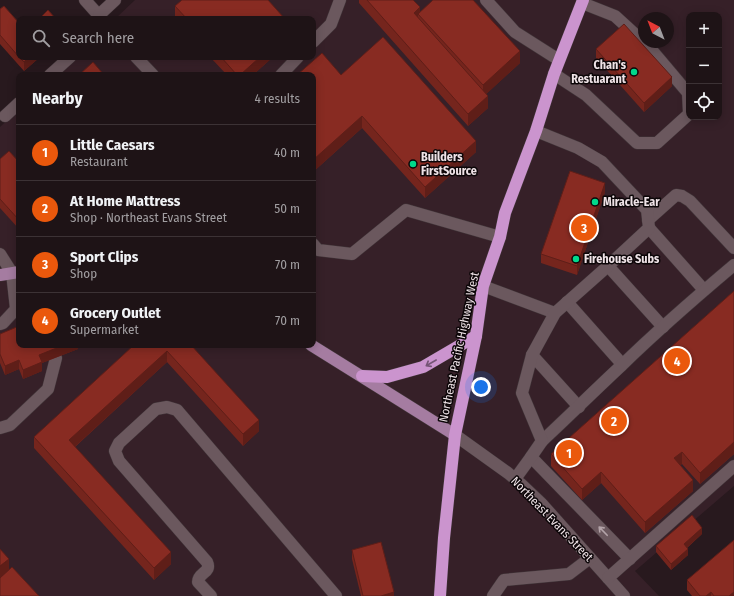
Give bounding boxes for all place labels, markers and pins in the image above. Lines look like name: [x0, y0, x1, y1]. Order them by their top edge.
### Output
place label: Chan's Restuarant: [571, 58, 627, 86]
marker: Chan's Restuarant: [629, 67, 639, 77]
place label: Builders FirstSource: [421, 150, 477, 178]
marker: Builders FirstSource: [408, 159, 418, 169]
place label: Miracle-Ear: [603, 195, 660, 209]
marker: Miracle-Ear: [590, 197, 600, 207]
pin: 3: [571, 213, 597, 243]
place label: Firehouse Subs: [584, 252, 660, 266]
marker: Firehouse Subs: [571, 254, 581, 264]
pin: 4: [664, 346, 690, 376]
pin: 2: [601, 406, 627, 436]
pin: 1: [556, 438, 582, 468]

